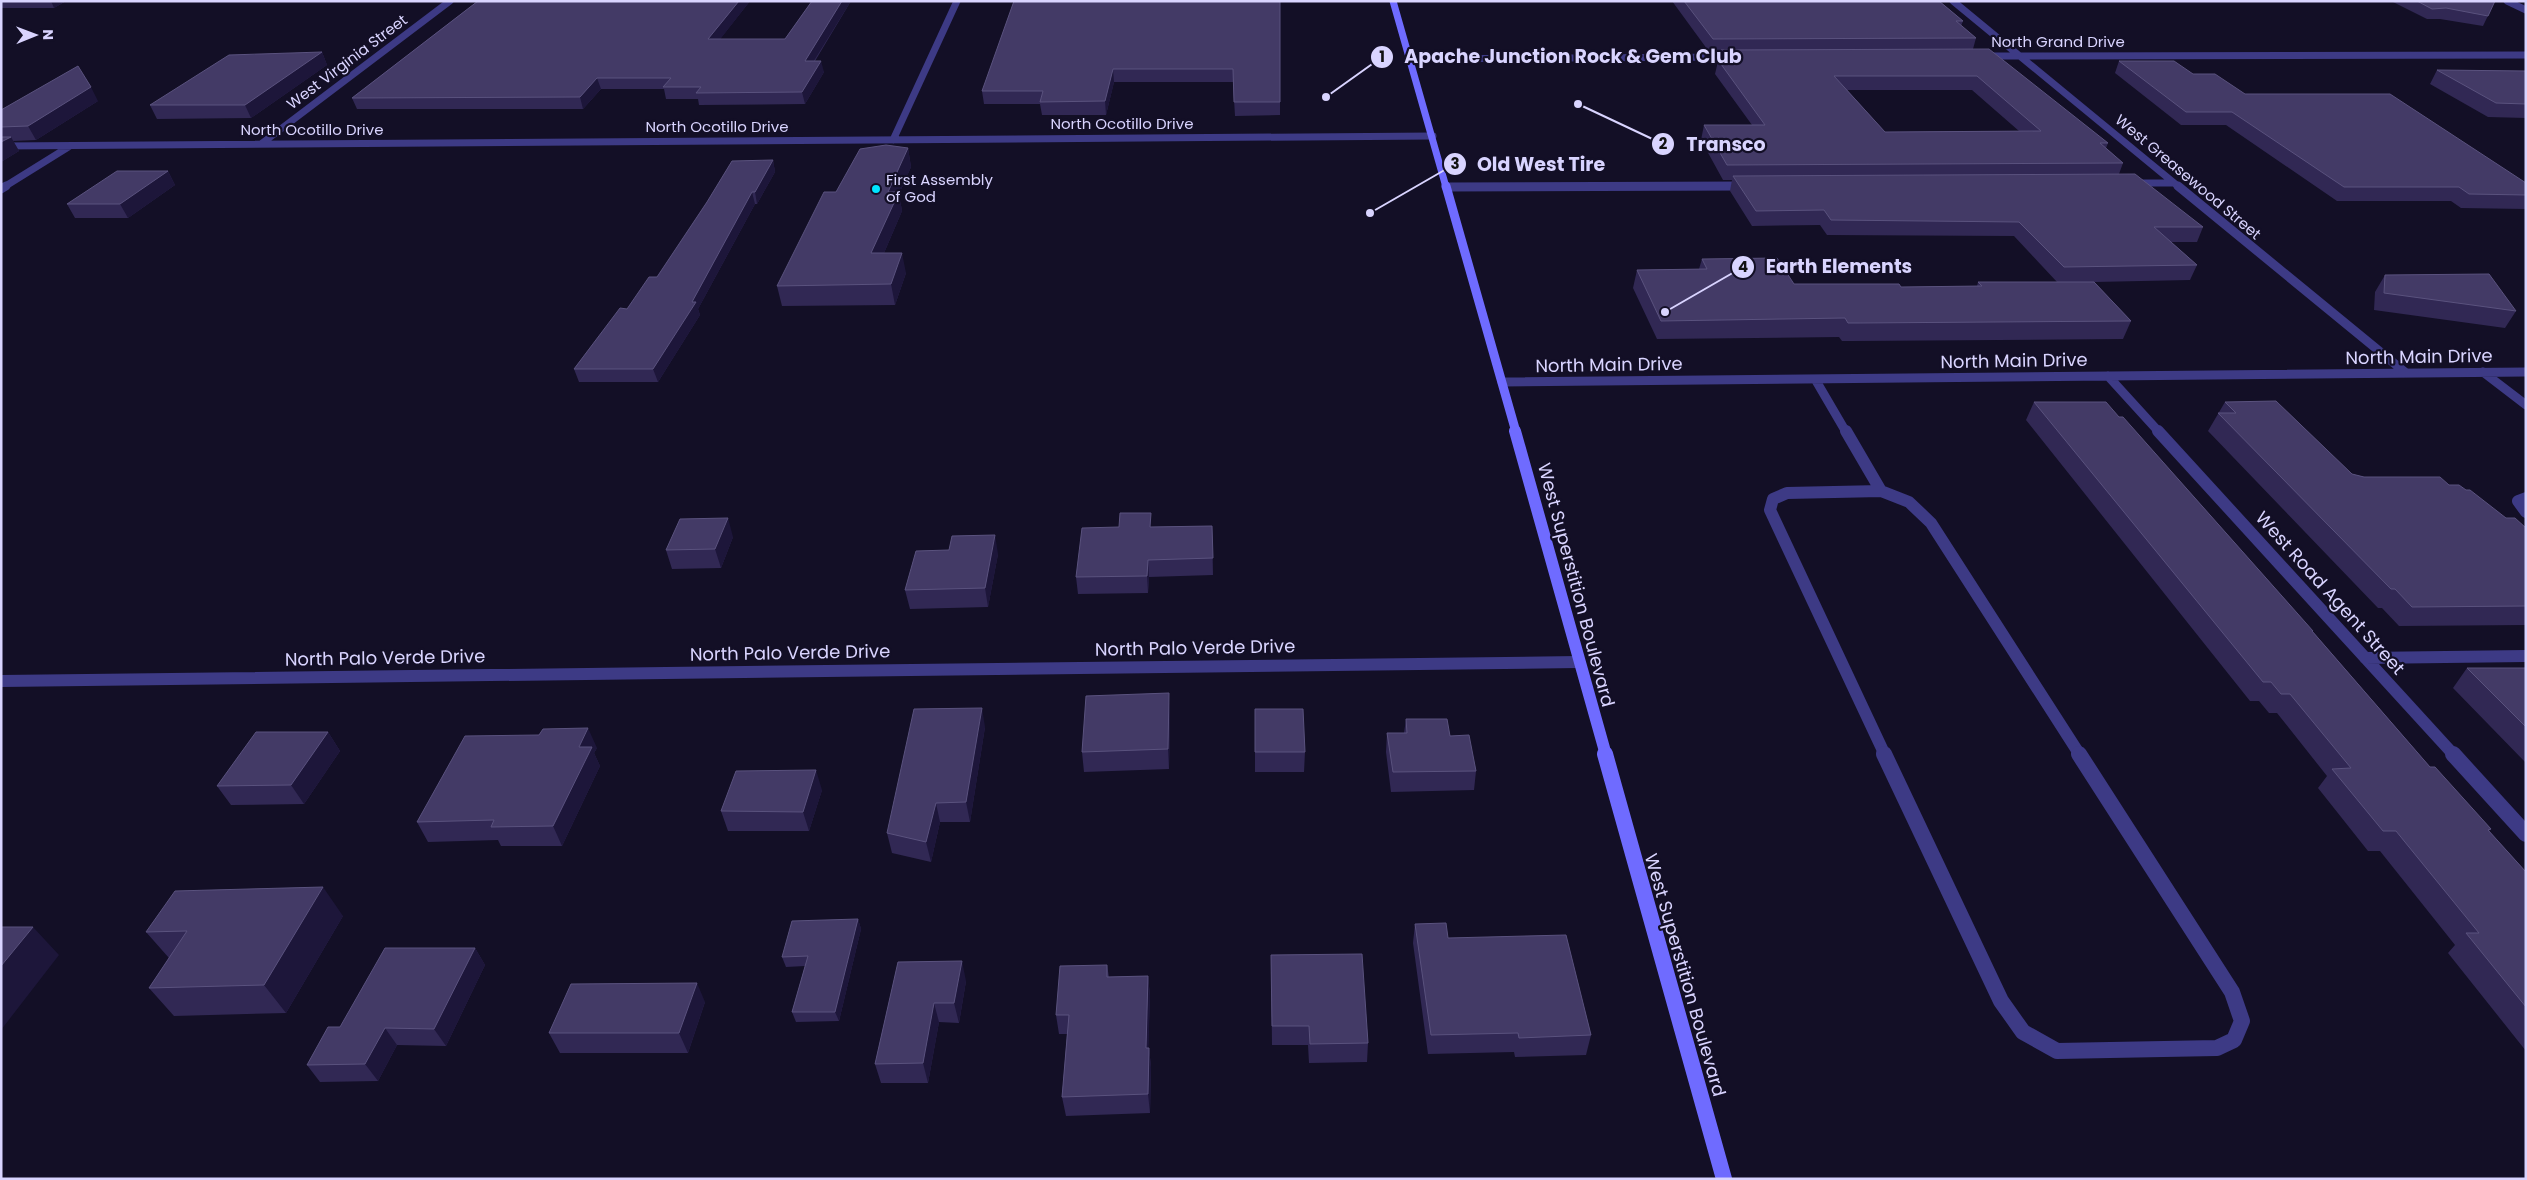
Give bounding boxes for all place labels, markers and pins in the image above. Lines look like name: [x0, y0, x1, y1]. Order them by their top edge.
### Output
callout: Apache Junction Rock & Gem Club: [1370, 40, 1752, 74]
callout: Transco: [1651, 127, 1775, 161]
callout: Old West Tire: [1442, 147, 1615, 181]
place label: First Assembly of God: [886, 169, 993, 207]
marker: First Assembly of God: [870, 183, 882, 195]
callout: Earth Elements: [1730, 250, 1922, 284]

